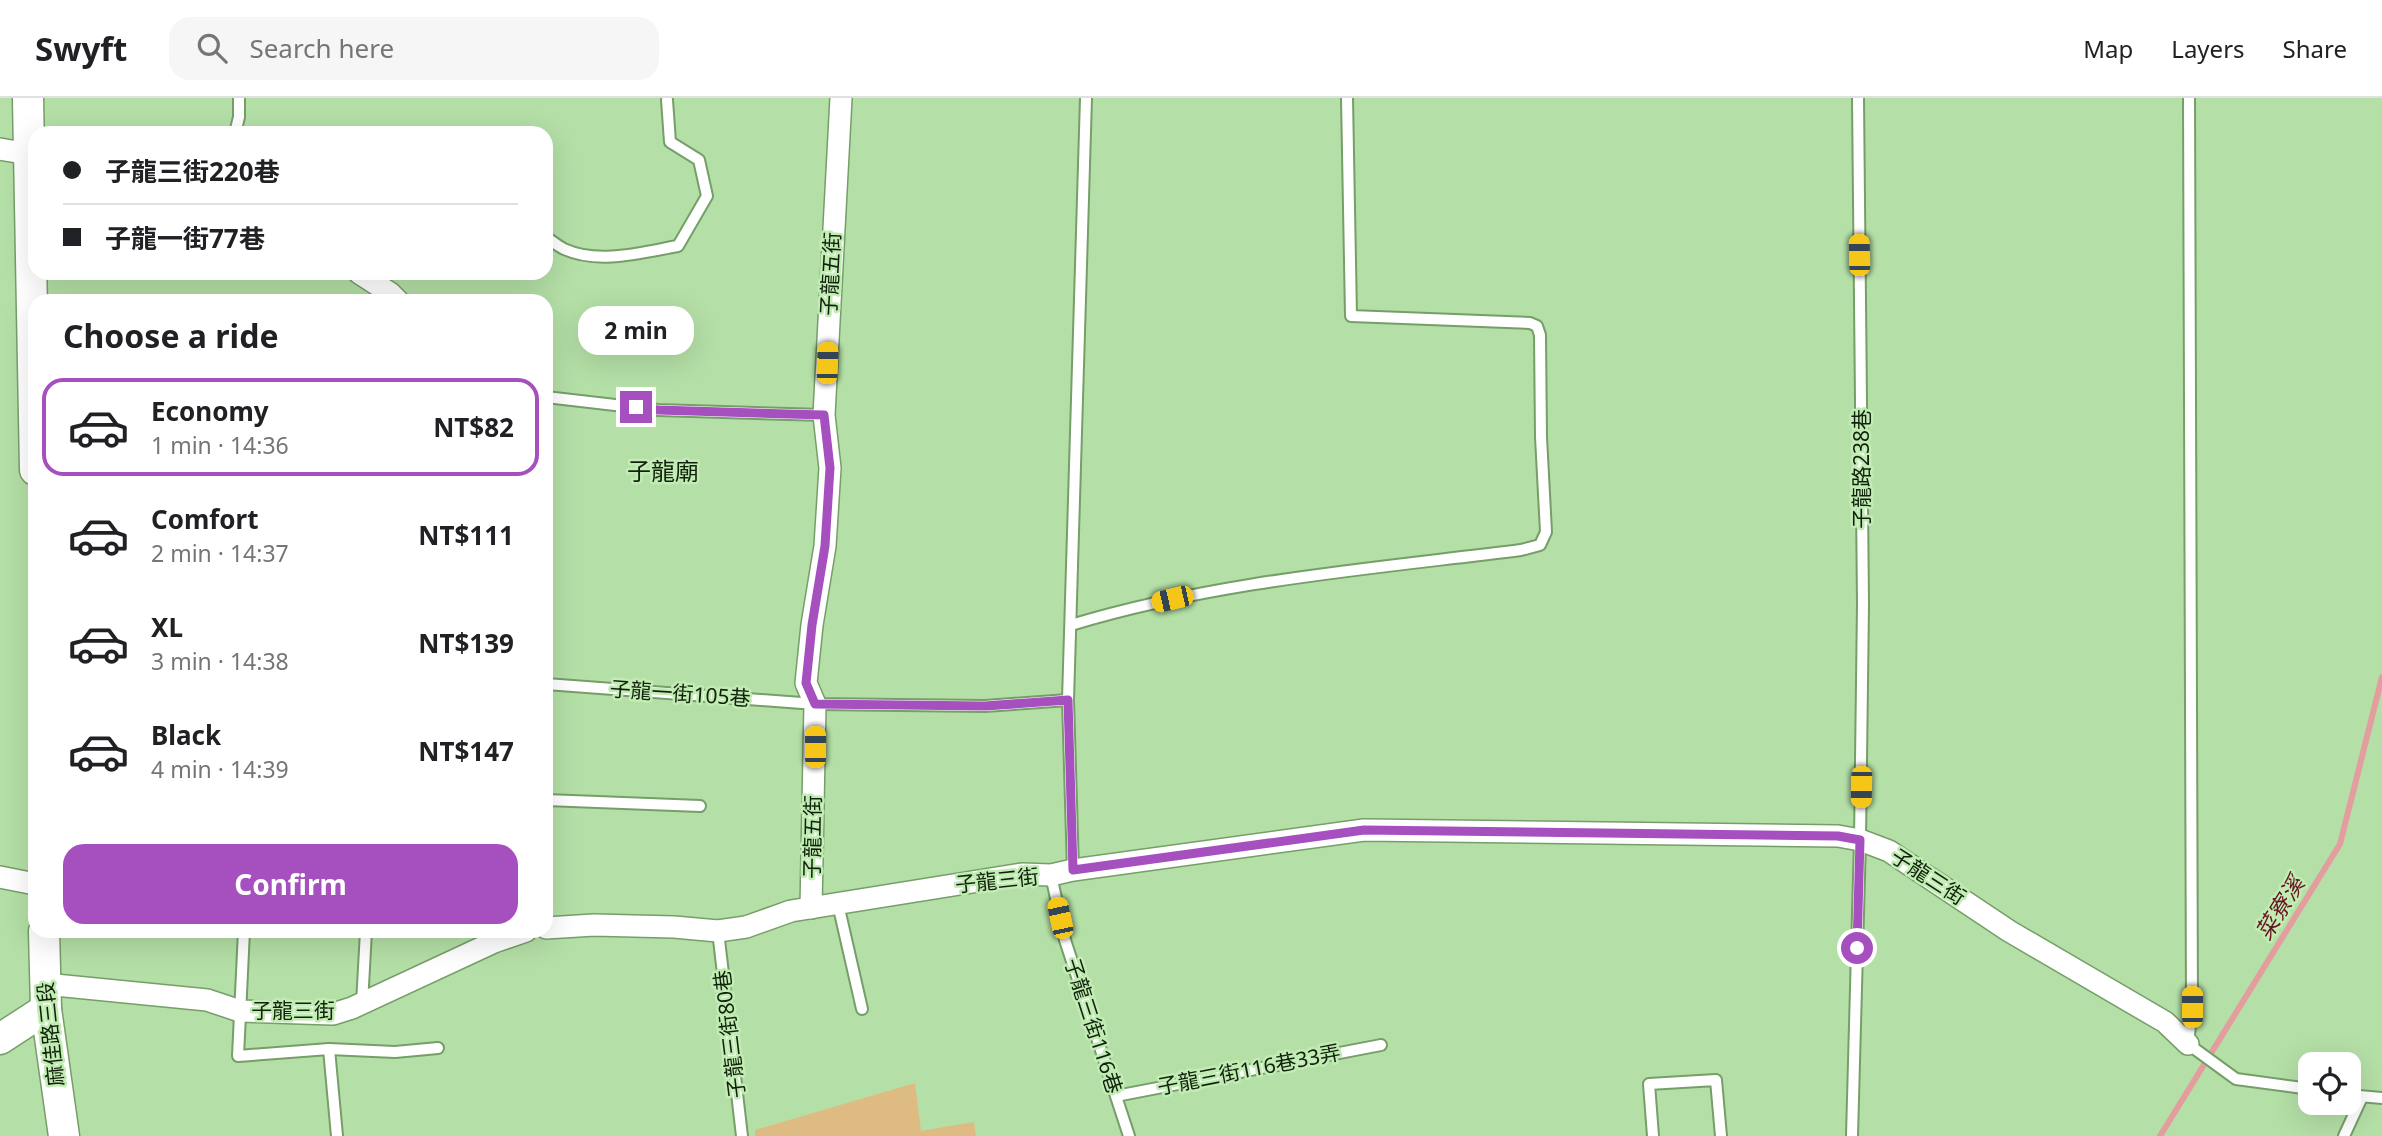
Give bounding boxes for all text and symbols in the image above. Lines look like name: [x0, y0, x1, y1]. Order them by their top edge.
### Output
search box: [169, 17, 659, 80]
text: Swyft: [35, 26, 127, 71]
icon: search: [193, 29, 231, 67]
text: Search here: [249, 30, 394, 66]
text: Map: [2083, 32, 2133, 65]
text: Layers: [2171, 32, 2245, 65]
text: Share: [2283, 32, 2347, 65]
text: 子龍三街220巷: [105, 153, 280, 189]
text: 子龍一街77巷: [105, 220, 265, 256]
street label: 子龍五街: [814, 231, 846, 317]
car: [1849, 234, 1870, 276]
callout: 2 min: [578, 306, 694, 354]
text: Choose a ride: [63, 314, 279, 357]
text: 2 min: [604, 314, 668, 346]
car: [816, 342, 839, 384]
route end: [620, 391, 652, 423]
text: Economy: [151, 393, 269, 429]
icon: car: [67, 396, 130, 459]
text: NT$82: [433, 409, 514, 445]
street label: 子龍路238巷: [1847, 409, 1875, 529]
text: 1 min · 14:36: [151, 429, 289, 461]
district label: 子龍廟: [627, 454, 699, 487]
text: Comfort: [151, 501, 259, 537]
icon: car: [67, 504, 130, 567]
text: NT$111: [418, 517, 514, 553]
text: 2 min · 14:37: [151, 537, 289, 569]
car: [1150, 584, 1195, 614]
text: XL: [151, 609, 183, 645]
icon: car: [67, 612, 130, 675]
text: NT$139: [418, 625, 514, 661]
text: 3 min · 14:38: [151, 645, 289, 677]
street label: 子龍一街105巷: [609, 674, 751, 712]
text: Black: [151, 717, 221, 753]
icon: car: [67, 720, 130, 783]
car: [805, 726, 826, 768]
text: NT$147: [418, 733, 514, 769]
text: 4 min · 14:39: [151, 753, 289, 785]
car: [1851, 766, 1872, 808]
street label: 子龍五街: [797, 795, 827, 879]
street label: 子龍三街: [1886, 842, 1971, 911]
button: Confirm: [63, 844, 518, 924]
street label: 子龍三街: [954, 862, 1040, 898]
water label: 菜寮溪: [2247, 867, 2313, 945]
car: [1046, 895, 1075, 941]
route start: [1841, 932, 1873, 964]
street label: 子龍三街116巷: [1059, 954, 1129, 1097]
street label: 子龍三街80巷: [707, 968, 751, 1100]
street label: 麻佳路三段: [31, 980, 69, 1088]
car: [2182, 986, 2203, 1028]
street label: 子龍三街: [251, 996, 335, 1024]
street label: 子龍三街116巷33弄: [1155, 1038, 1343, 1101]
map controls: [2298, 1052, 2361, 1115]
button: locate: [2298, 1052, 2361, 1115]

